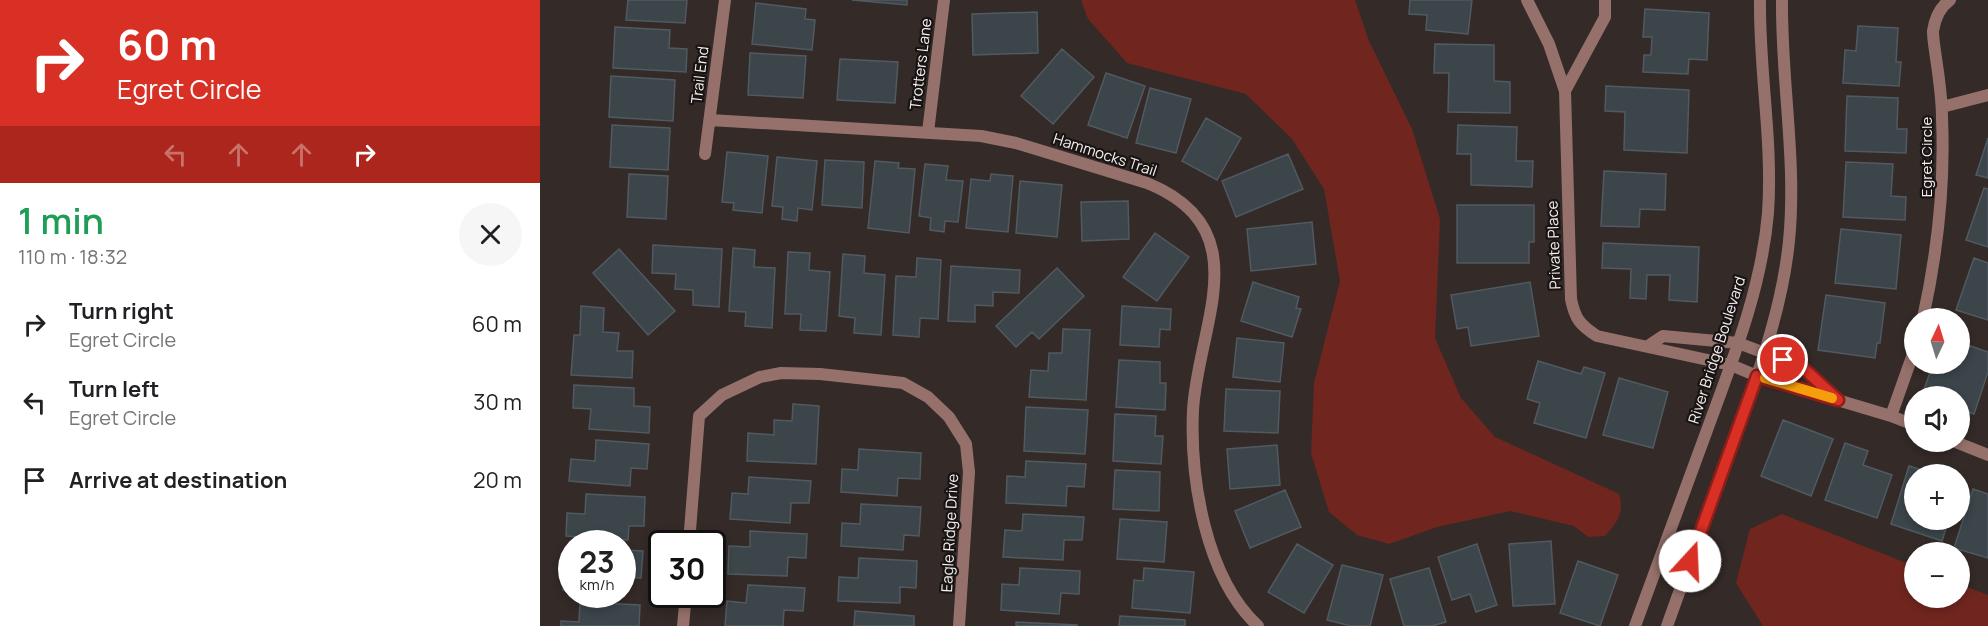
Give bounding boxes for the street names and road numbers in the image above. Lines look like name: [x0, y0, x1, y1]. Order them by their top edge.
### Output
street label: Trotters Lane: [904, 17, 937, 111]
street label: Trail End: [686, 45, 713, 105]
street label: Egret Circle: [1916, 117, 1937, 197]
street label: Hammocks Trail: [1051, 128, 1160, 181]
street label: Private Place: [1541, 200, 1566, 290]
street label: River Bridge Boulevard: [1683, 274, 1750, 426]
street label: Eagle Ridge Drive: [936, 473, 963, 593]

